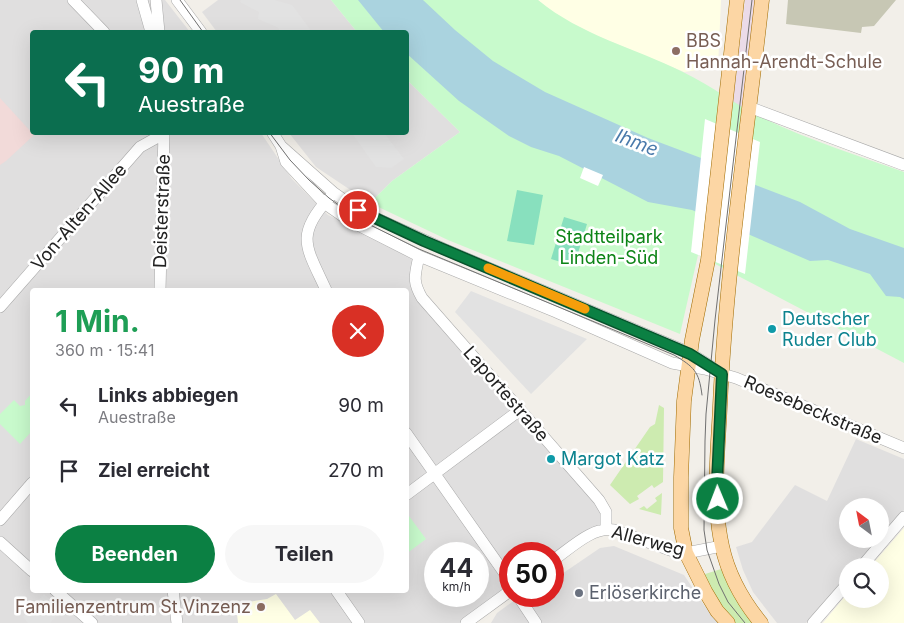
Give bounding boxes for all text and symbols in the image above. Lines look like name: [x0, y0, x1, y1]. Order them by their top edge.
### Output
place label: BBS Hannah-Arendt-Schule: [686, 30, 882, 72]
marker: BBS Hannah-Arendt-Schule: [670, 45, 682, 57]
text: 90 m: [138, 49, 225, 91]
icon: left: [55, 50, 120, 115]
text: Auestraße: [138, 91, 245, 117]
water label: Ihme: [612, 124, 661, 161]
street label: Deisterstraße: [149, 154, 174, 268]
street label: Von-Alten-Allee: [27, 159, 131, 274]
pin: [337, 189, 379, 231]
icon: arrive: [344, 196, 372, 224]
park label: Stadtteilpark Linden-Süd: [555, 226, 663, 268]
text: 1 Min.: [55, 303, 140, 339]
button: close: [332, 305, 384, 357]
place label: Deutscher Ruder Club: [782, 308, 877, 350]
marker: Deutscher Ruder Club: [766, 323, 778, 335]
text: 360 m · 15:41: [55, 340, 154, 360]
street label: Laportestraße: [459, 342, 553, 446]
street label: Roesebeckstraße: [741, 371, 885, 448]
text: Links abbiegen: [98, 384, 239, 407]
icon: left: [55, 392, 83, 420]
text: 90 m: [338, 394, 384, 417]
text: Auestraße: [98, 407, 176, 427]
place label: Margot Katz: [561, 448, 665, 469]
marker: Margot Katz: [545, 453, 557, 465]
icon: arrive: [55, 457, 83, 485]
text: Ziel erreicht: [98, 459, 210, 482]
text: 270 m: [328, 459, 384, 482]
position arrow: [691, 472, 743, 524]
north arrow: [839, 498, 889, 548]
map controls: [839, 498, 889, 608]
street label: Allerweg: [609, 521, 687, 560]
button: Beenden: [55, 525, 215, 583]
button: Teilen: [225, 525, 384, 583]
speed limit sign: 50: [499, 542, 564, 607]
text: 44: [440, 553, 473, 583]
button: search: [839, 558, 889, 608]
text: km/h: [442, 579, 471, 594]
place label: Erlöserkirche: [589, 582, 701, 603]
marker: Erlöserkirche: [573, 587, 585, 599]
place label: Familienzentrum St.Vinzenz: [15, 596, 251, 617]
marker: Familienzentrum St.Vinzenz: [255, 601, 267, 613]

